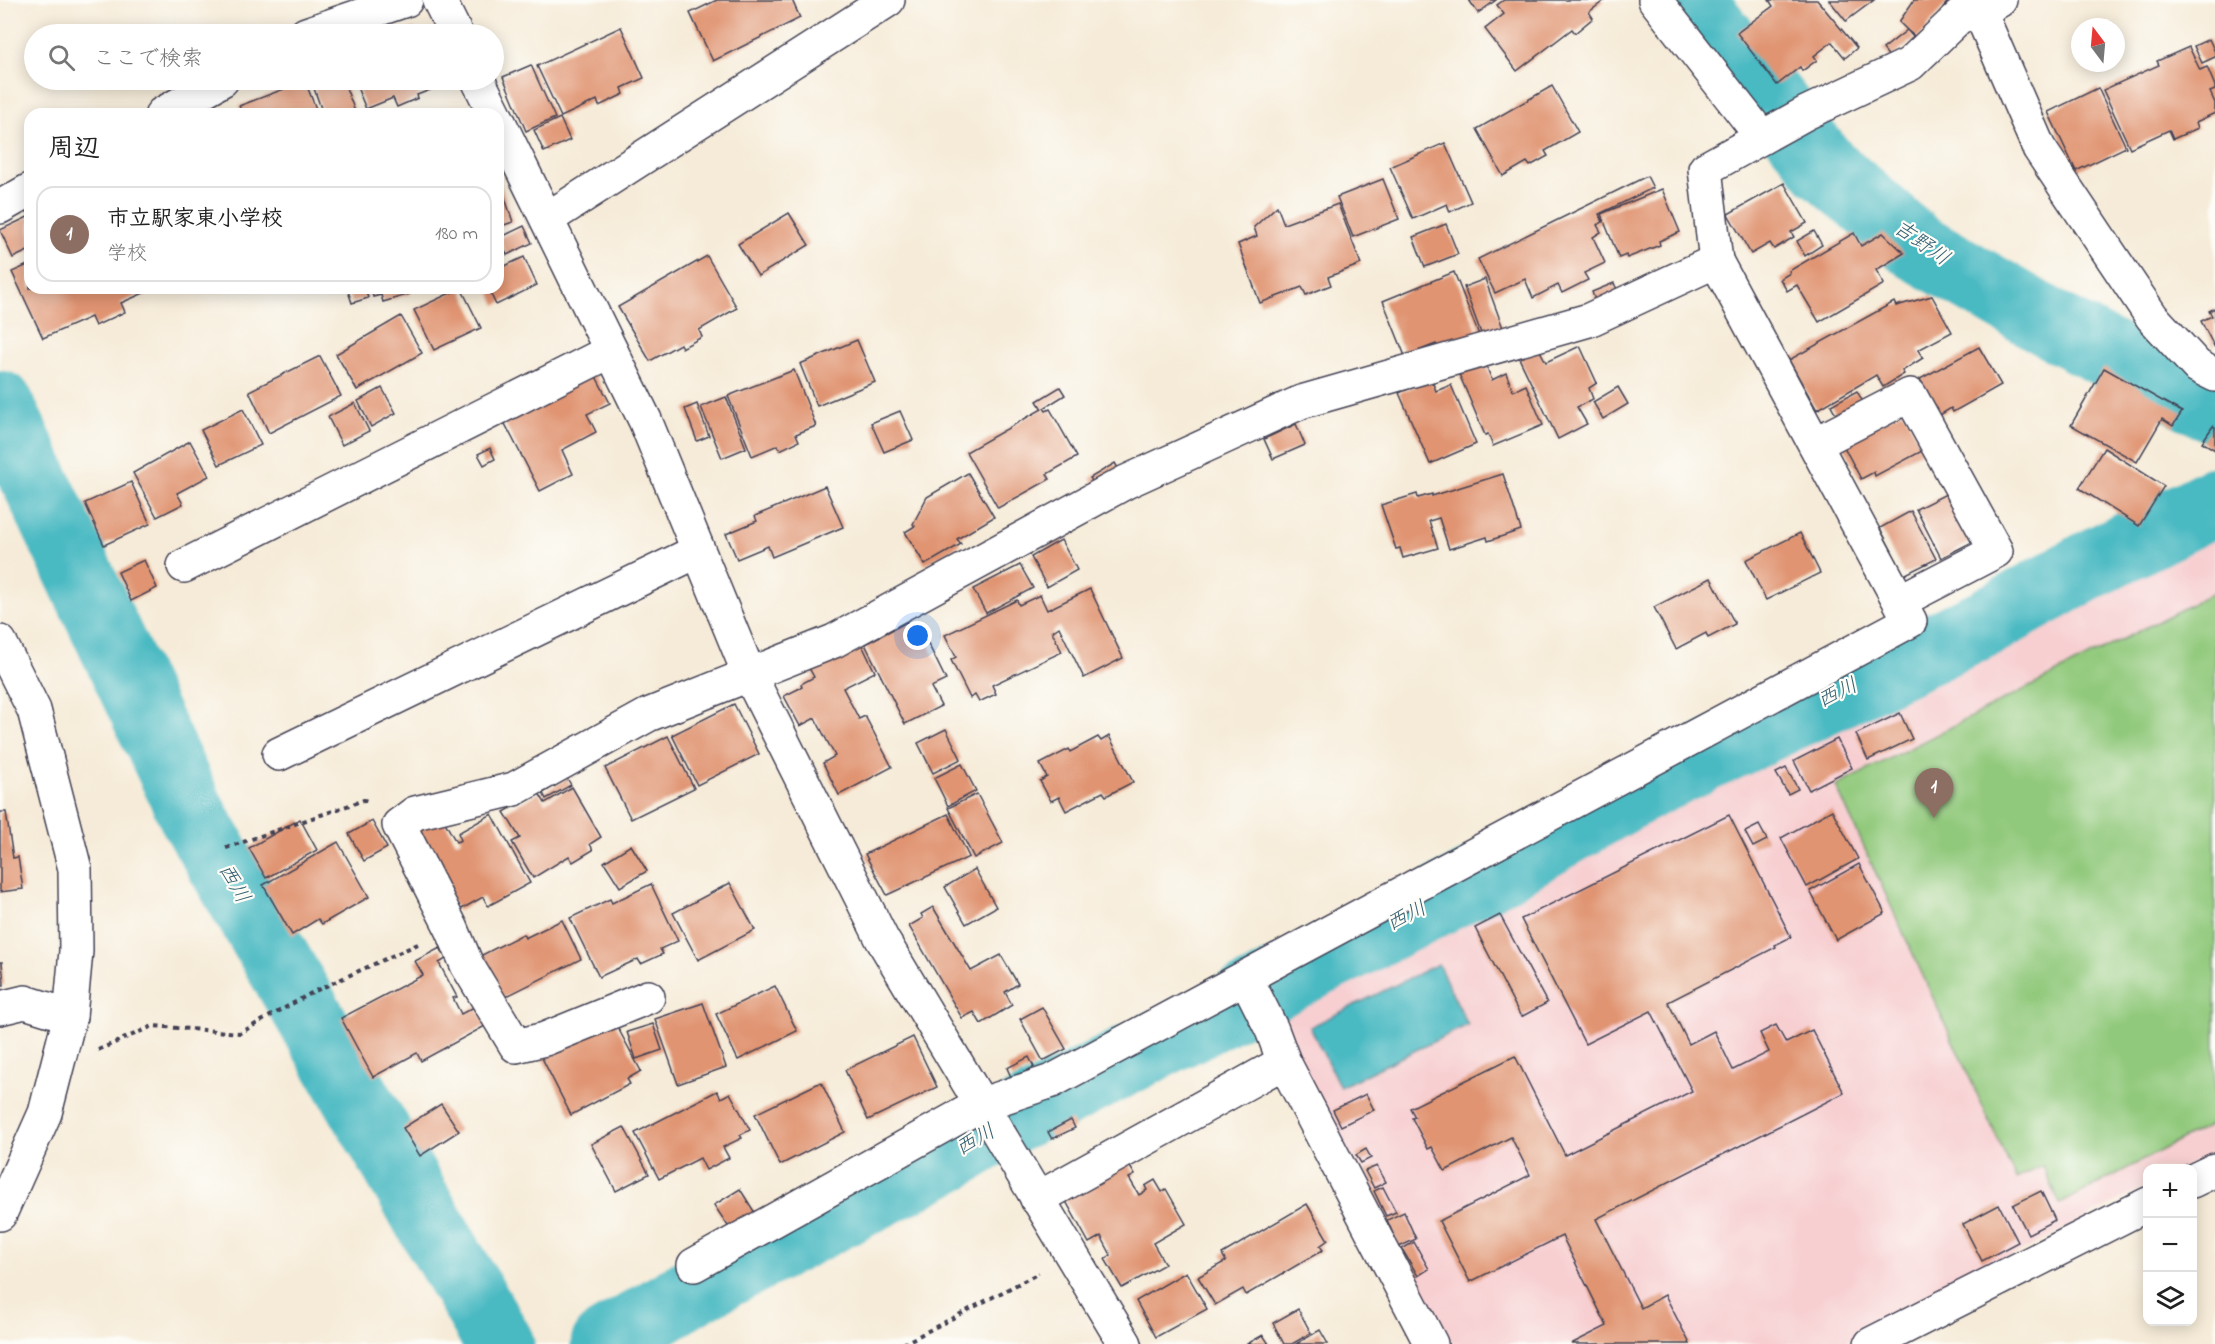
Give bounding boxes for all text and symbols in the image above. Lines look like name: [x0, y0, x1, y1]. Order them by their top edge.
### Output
north arrow: [2071, 18, 2125, 72]
search box: [24, 24, 504, 90]
icon: search: [45, 41, 78, 74]
text: ここで検索: [93, 44, 203, 76]
text: 周辺: [48, 131, 100, 169]
text: 市立駅家東小学校: [107, 204, 283, 236]
water label: 吉野川: [1887, 214, 1955, 274]
text: 1: [66, 220, 73, 249]
text: 180 m: [435, 220, 478, 249]
text: 学校: [107, 240, 147, 269]
your location: [903, 621, 932, 650]
water label: 西川: [1813, 671, 1863, 717]
pin: 1: [1914, 768, 1954, 818]
water label: 西川: [210, 858, 256, 910]
water label: 西川: [1381, 894, 1433, 940]
water label: 西川: [950, 1118, 1002, 1164]
map controls: [2143, 1164, 2197, 1326]
button: +: [2143, 1164, 2197, 1218]
button: −: [2143, 1218, 2197, 1272]
button: layers: [2143, 1272, 2197, 1326]

